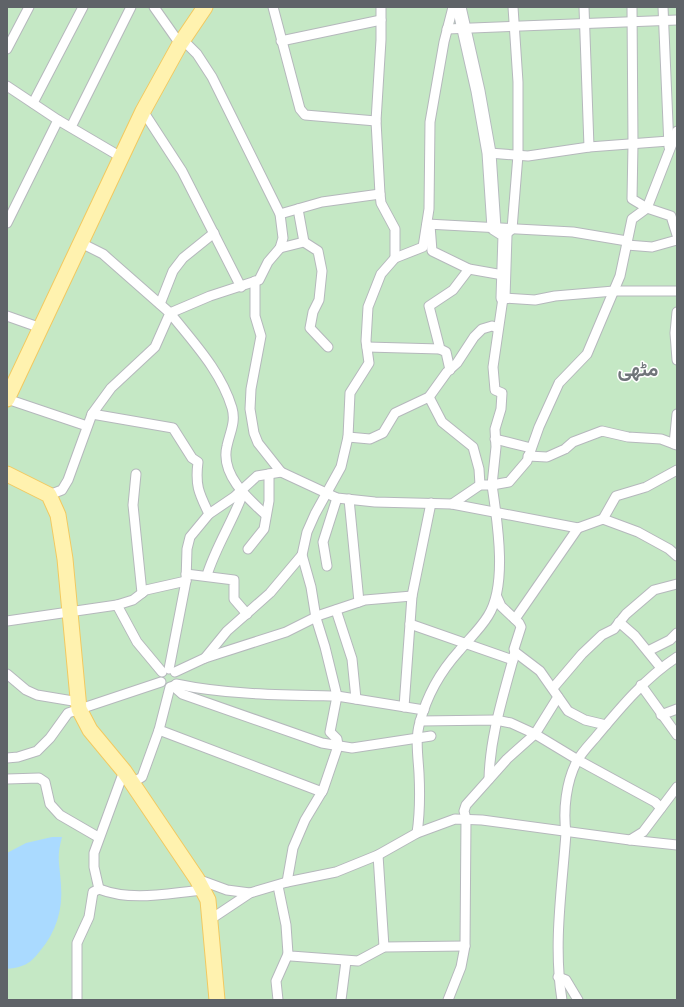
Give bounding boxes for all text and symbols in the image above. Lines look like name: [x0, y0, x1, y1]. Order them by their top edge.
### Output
district label: مٹھی: [618, 357, 659, 382]

